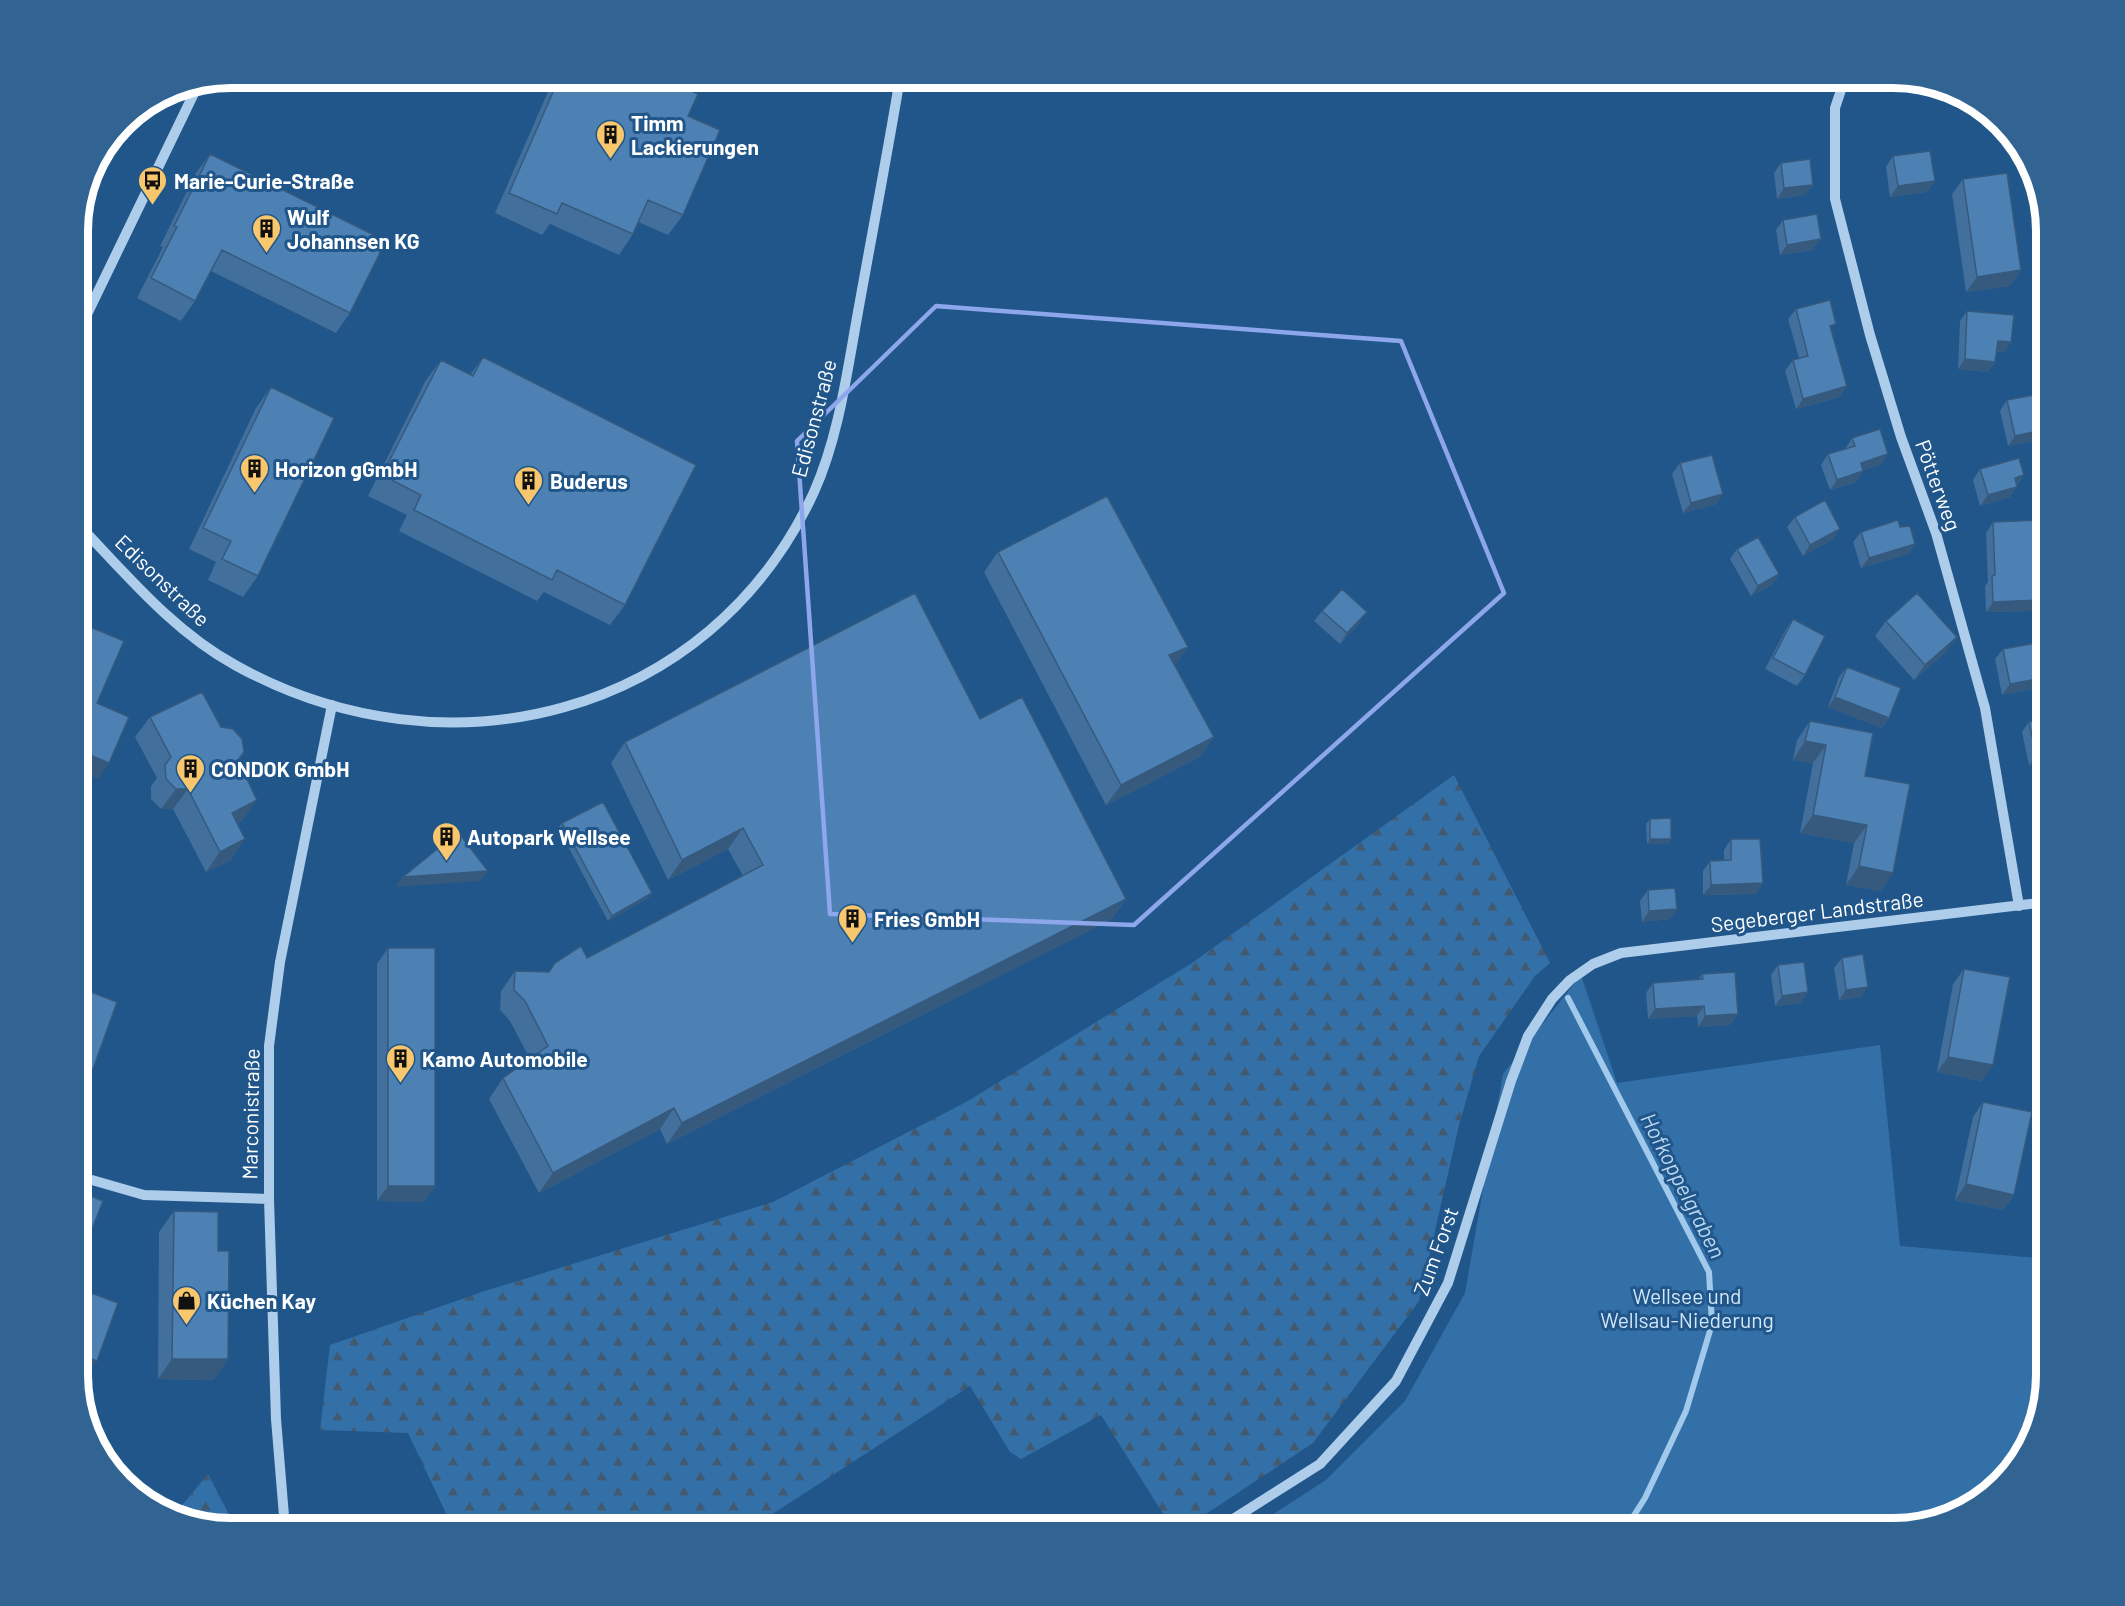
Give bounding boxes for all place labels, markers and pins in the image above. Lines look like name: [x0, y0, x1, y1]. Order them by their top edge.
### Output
place label: Timm Lackierungen: [631, 110, 759, 159]
building icon: Timm Lackierungen: [594, 118, 626, 160]
bus stop icon: Marie-Curie-Straße: [137, 164, 169, 206]
place label: Marie-Curie-Straße: [174, 168, 354, 193]
place label: Wulf Johannsen KG: [287, 204, 420, 253]
building icon: Wulf Johannsen KG: [250, 212, 282, 254]
building icon: Horizon gGmbH: [238, 452, 270, 494]
place label: Horizon gGmbH: [275, 456, 417, 481]
building icon: Buderus: [513, 464, 545, 506]
place label: Buderus: [550, 468, 628, 493]
building icon: CONDOK GmbH: [174, 752, 206, 794]
place label: CONDOK GmbH: [211, 756, 349, 781]
building icon: Autopark Wellsee: [430, 820, 462, 862]
place label: Autopark Wellsee: [467, 824, 631, 849]
building icon: Fries GmbH: [837, 902, 869, 944]
place label: Fries GmbH: [874, 906, 980, 931]
building icon: Kamo Automobile: [385, 1042, 417, 1084]
place label: Kamo Automobile: [422, 1046, 588, 1071]
shop icon: Küchen Kay: [170, 1284, 202, 1326]
place label: Küchen Kay: [207, 1288, 316, 1313]

